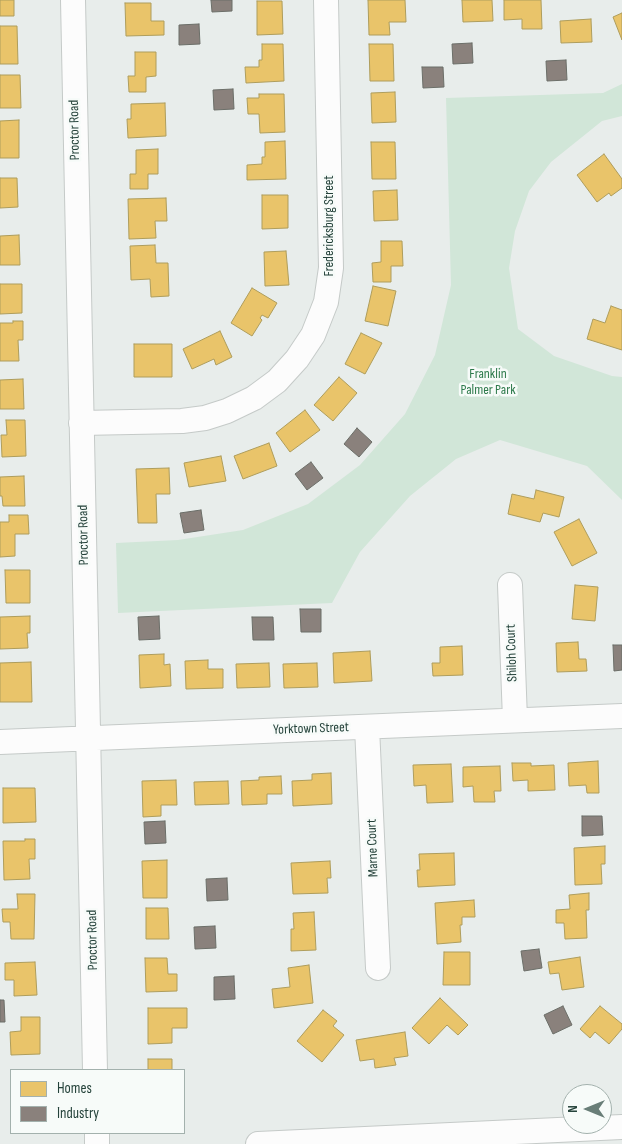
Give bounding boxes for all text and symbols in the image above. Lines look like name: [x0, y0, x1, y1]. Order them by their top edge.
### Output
street label: Proctor Road: [66, 100, 84, 160]
street label: Fredericksburg Street: [321, 175, 337, 277]
park label: Franklin Palmer Park: [460, 366, 516, 398]
street label: Proctor Road: [75, 505, 93, 565]
street label: Shiloh Court: [503, 624, 521, 682]
street label: Yorktown Street: [273, 719, 349, 739]
street label: Marne Court: [364, 819, 382, 877]
street label: Proctor Road: [84, 910, 102, 970]
legend: [10, 1069, 185, 1134]
text: Homes: [57, 1079, 92, 1098]
north arrow: [562, 1084, 612, 1134]
text: Industry: [57, 1104, 99, 1123]
text: N: [564, 1105, 581, 1113]

